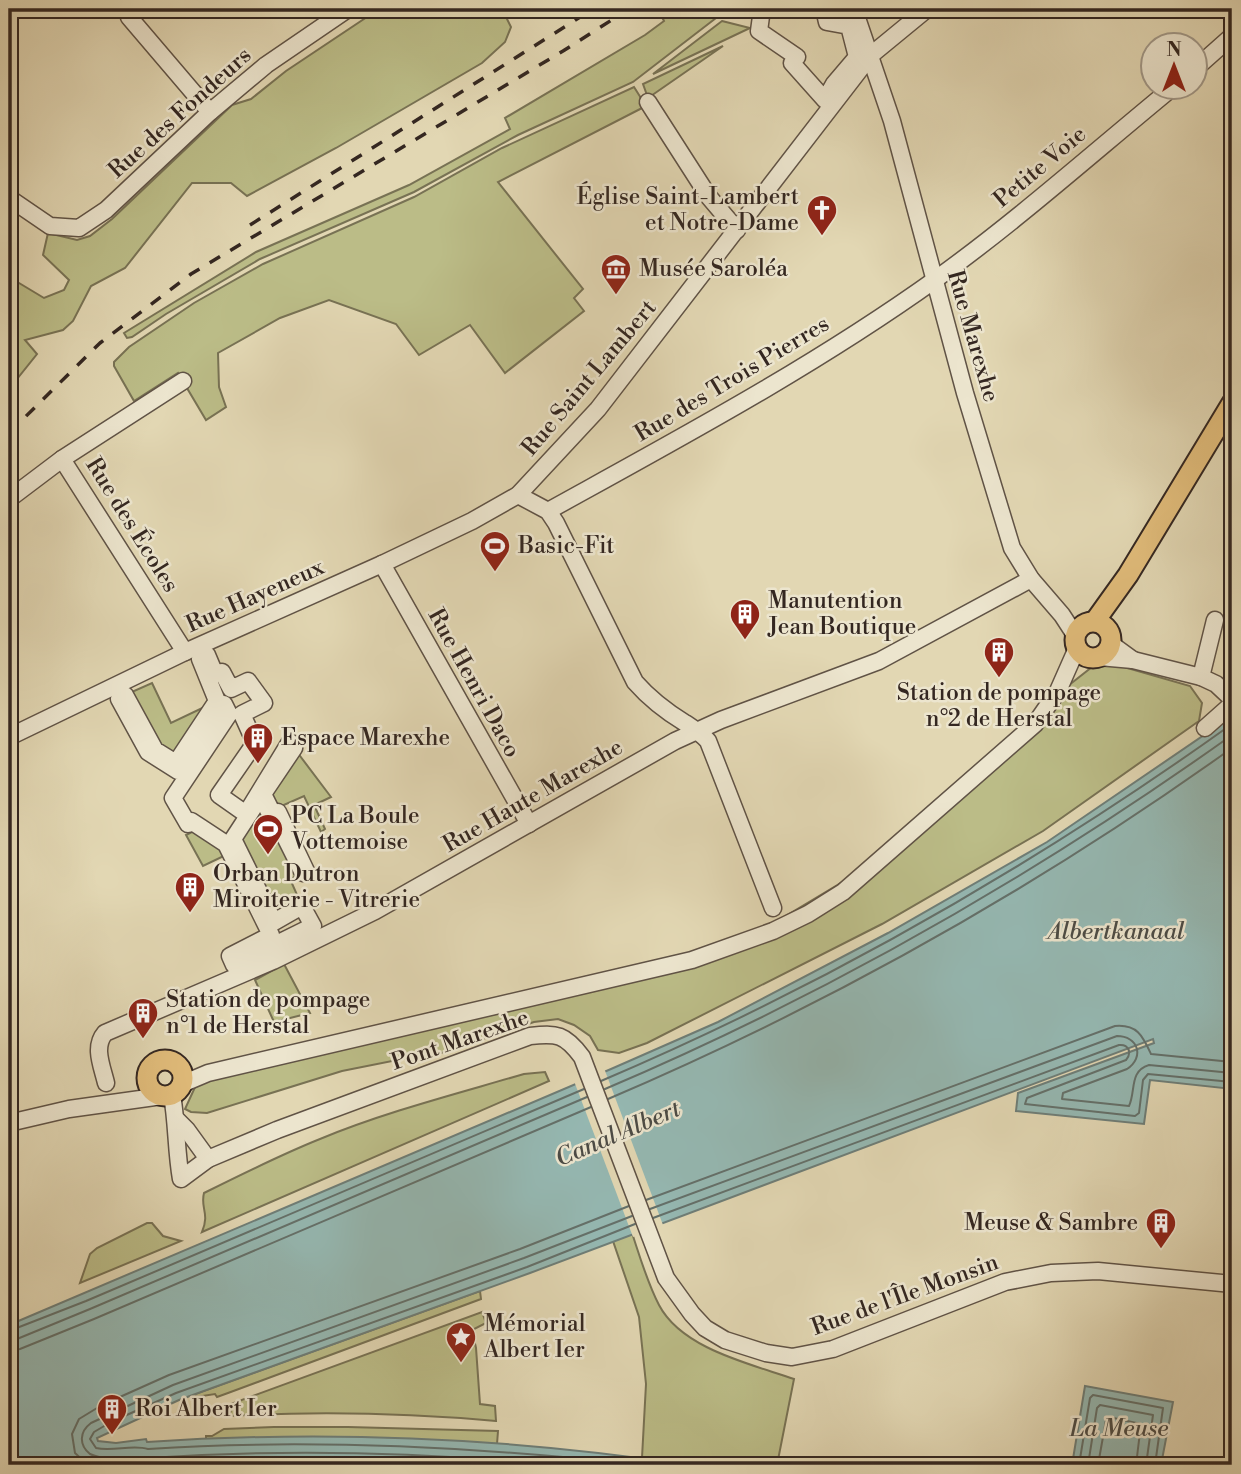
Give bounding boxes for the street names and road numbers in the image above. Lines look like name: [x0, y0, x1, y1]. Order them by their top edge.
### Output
street label: Rue des Fondeurs: [103, 41, 257, 185]
street label: Petite Voie: [988, 120, 1092, 214]
street label: Rue Marexhe: [941, 267, 1005, 405]
street label: Rue Saint Lambert: [516, 294, 662, 462]
street label: Rue des Trois Pierres: [630, 310, 834, 448]
street label: Rue des Écoles: [79, 451, 186, 598]
street label: Rue Hayeneux: [182, 553, 329, 639]
street label: Rue Henri Daco: [422, 604, 526, 762]
street label: Rue Haute Marexhe: [438, 733, 628, 859]
street label: Pont Marexhe: [387, 1003, 533, 1077]
street label: Rue de l'Île Monsin: [807, 1246, 1003, 1342]

